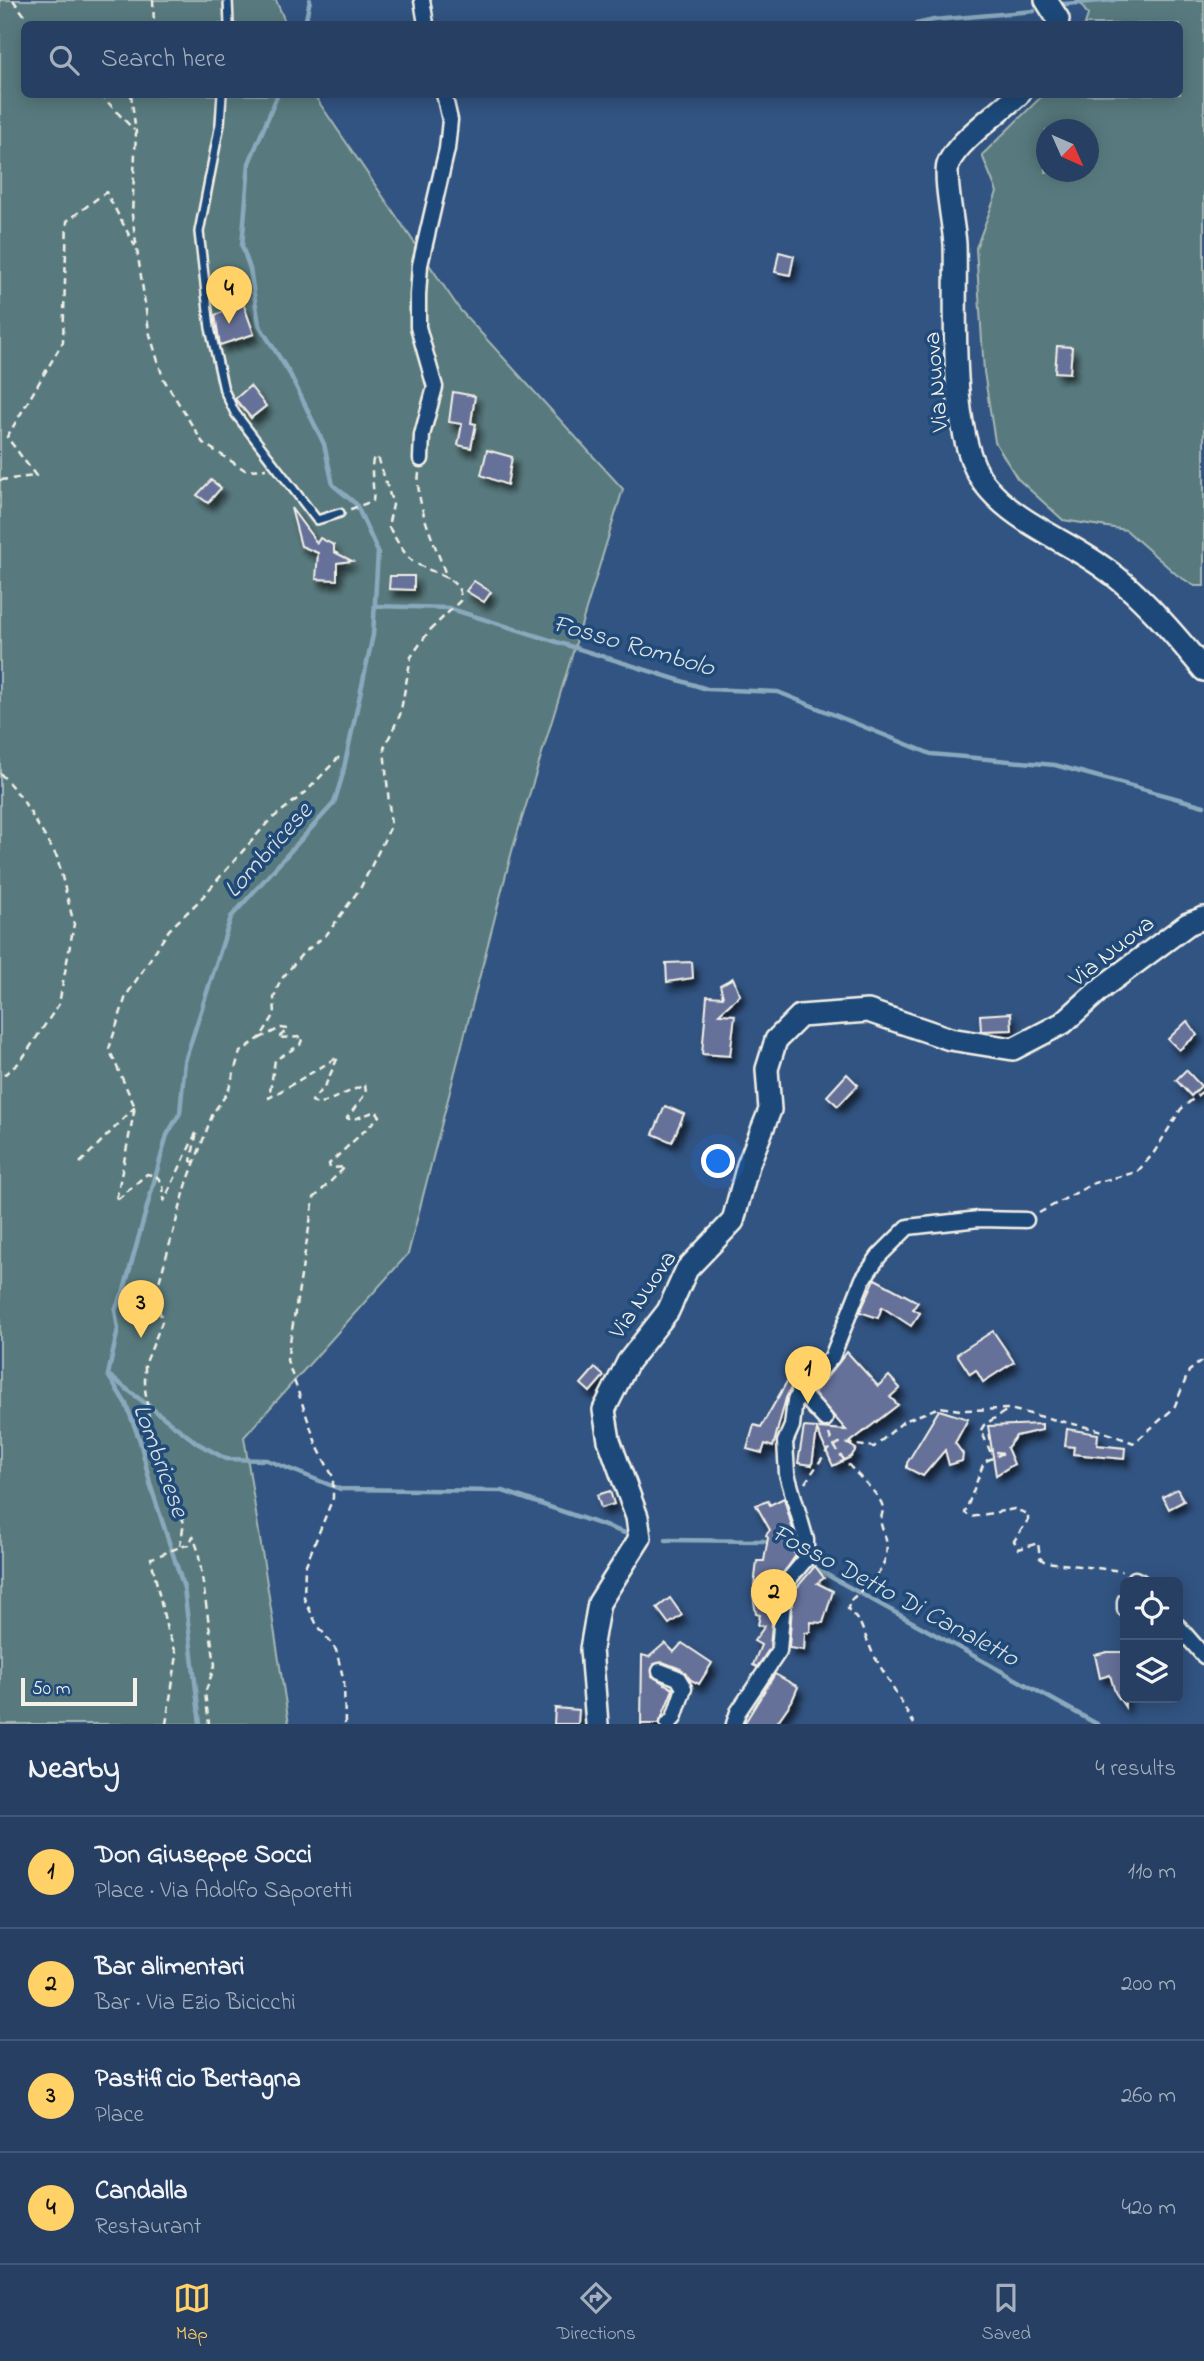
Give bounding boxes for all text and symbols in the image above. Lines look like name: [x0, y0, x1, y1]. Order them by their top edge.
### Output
search box: [21, 21, 1183, 98]
icon: search: [45, 41, 83, 79]
text: Search here: [101, 41, 226, 79]
north arrow: [1036, 119, 1099, 182]
pin: 4: [206, 266, 252, 324]
street label: Via Nuova: [916, 330, 959, 434]
water label: Fosso Rombolo: [548, 606, 720, 689]
water label: Lombricese: [216, 793, 324, 908]
street label: Via Nuova: [1061, 907, 1163, 997]
your location: [701, 1144, 735, 1178]
street label: Via Nuova: [601, 1244, 687, 1348]
pin: 3: [118, 1280, 164, 1338]
pin: 1: [785, 1346, 831, 1404]
water label: Lombricese: [121, 1399, 198, 1524]
water label: Fosso Detto Di Canaletto: [764, 1515, 1026, 1679]
pin: 2: [751, 1569, 797, 1627]
map controls: [1120, 1577, 1183, 1703]
button: locate: [1120, 1577, 1183, 1640]
button: layers: [1120, 1640, 1183, 1703]
scale bar: [21, 1675, 136, 1707]
text: 50 m: [32, 1676, 71, 1703]
text: Nearby: [28, 1748, 120, 1792]
text: 4 results: [1095, 1753, 1176, 1786]
text: Don Giuseppe Socci: [95, 1837, 312, 1875]
text: 1: [47, 1856, 55, 1889]
text: 110 m: [1128, 1856, 1176, 1889]
text: Place · Via Adolfo Saporetti: [95, 1875, 352, 1908]
text: Bar alimentari: [95, 1949, 244, 1987]
text: 2: [45, 1968, 57, 2001]
text: 200 m: [1121, 1968, 1176, 2001]
text: Bar · Via Ezio Bicicchi: [95, 1987, 296, 2020]
text: Pastificio Bertagna: [95, 2061, 301, 2099]
text: 3: [46, 2080, 56, 2113]
text: 260 m: [1121, 2080, 1176, 2113]
text: Place: [95, 2099, 144, 2132]
text: Candalla: [95, 2173, 188, 2211]
text: 4: [46, 2192, 56, 2225]
text: 420 m: [1122, 2192, 1176, 2225]
text: Restaurant: [95, 2211, 202, 2244]
tab: Map: [173, 2279, 211, 2348]
tab: Directions: [557, 2279, 636, 2348]
tab: Saved: [982, 2279, 1031, 2348]

